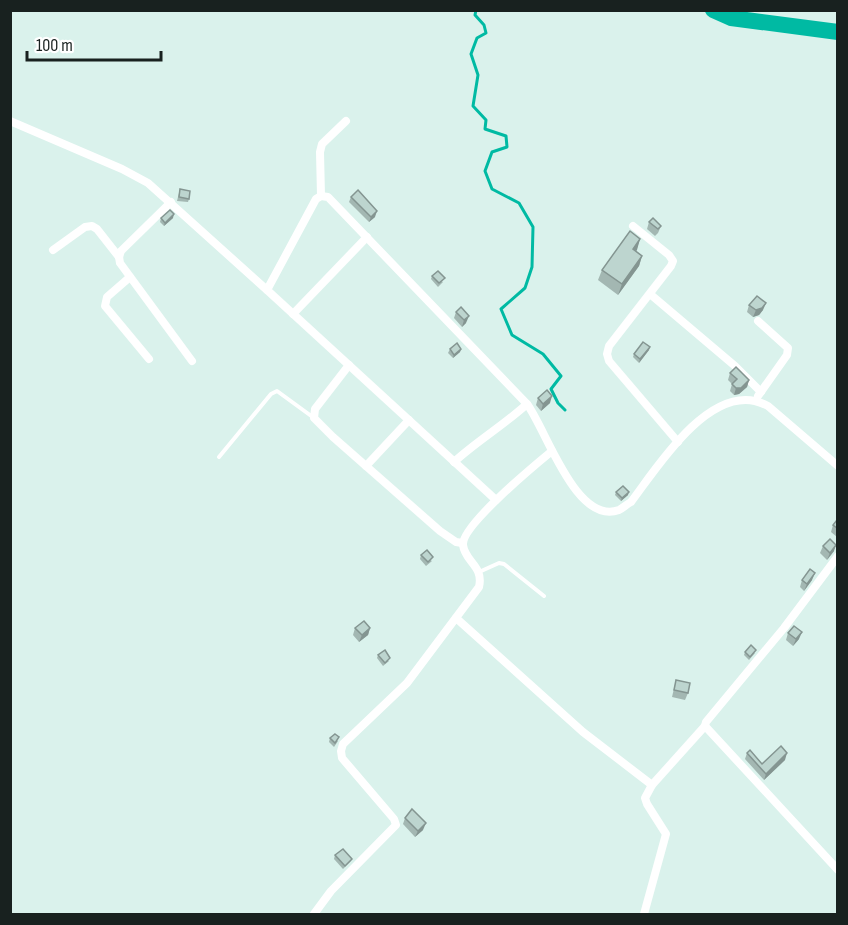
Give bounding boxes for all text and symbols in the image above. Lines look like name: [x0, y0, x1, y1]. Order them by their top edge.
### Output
scale bar: [27, 24, 160, 62]
text: 100 m: [36, 35, 73, 56]

